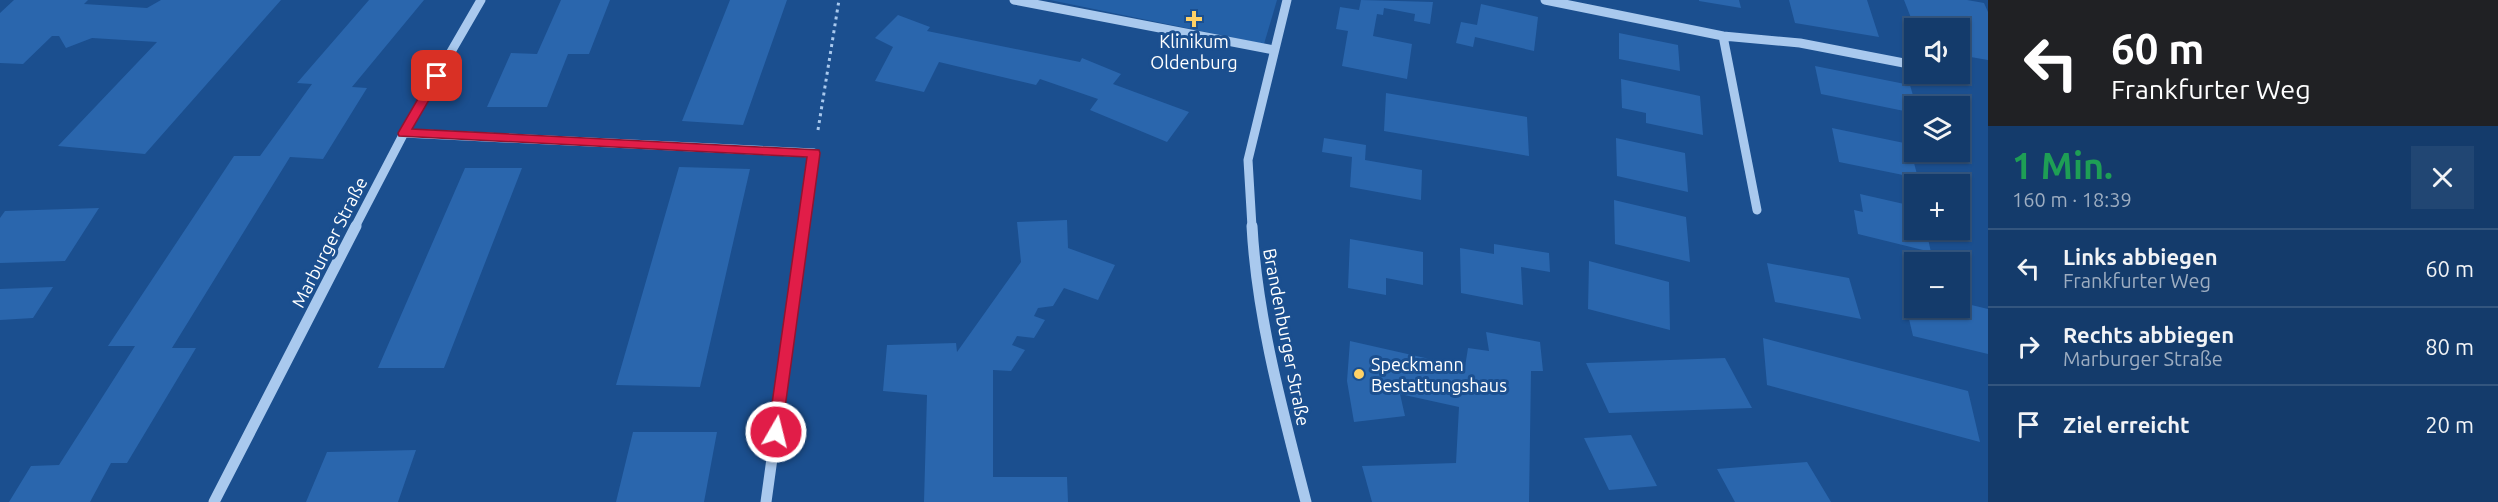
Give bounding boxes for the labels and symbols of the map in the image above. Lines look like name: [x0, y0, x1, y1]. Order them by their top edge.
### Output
marker: Klinikum Oldenburg: [1185, 10, 1203, 28]
place label: Klinikum Oldenburg: [1150, 31, 1238, 72]
pin: [411, 50, 462, 101]
street label: Marburger Straße: [287, 173, 371, 311]
street label: Brandenburger Straße: [1260, 246, 1314, 428]
place label: Speckmann Bestattungshaus: [1371, 354, 1507, 395]
marker: Speckmann Bestattungshaus: [1352, 367, 1366, 381]
position arrow: [744, 400, 808, 464]

